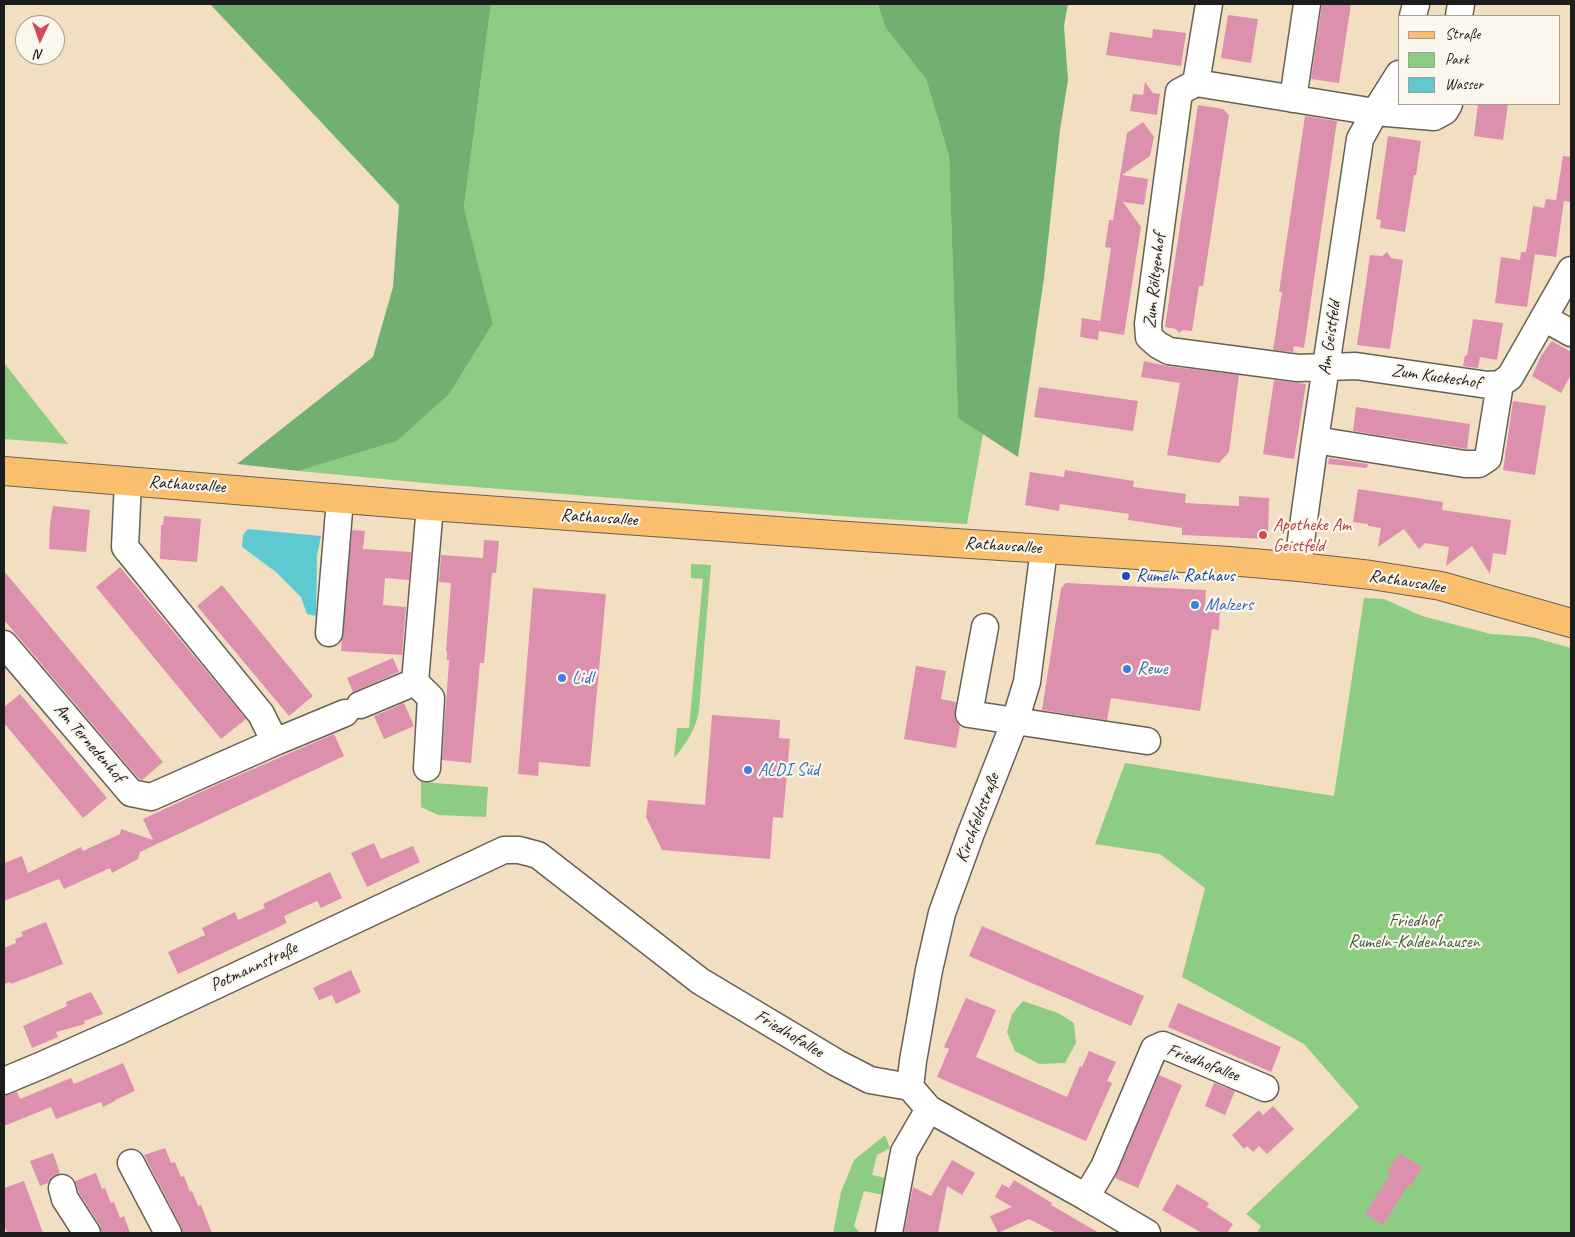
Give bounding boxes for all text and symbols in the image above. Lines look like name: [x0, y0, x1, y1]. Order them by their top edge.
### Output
north arrow: [15, 15, 65, 65]
legend: [1398, 15, 1560, 105]
text: Straße: [1445, 25, 1480, 44]
text: N: [34, 46, 44, 63]
text: Park: [1445, 50, 1469, 69]
text: Wasser: [1445, 75, 1483, 94]
street label: Zum Röltgenhof: [1139, 233, 1171, 329]
street label: Am Geistfeld: [1314, 299, 1346, 377]
street label: Zum Kuckeshof: [1390, 360, 1482, 394]
street label: Rathausallee: [148, 472, 226, 498]
street label: Rathausallee: [560, 505, 638, 531]
place label: Apotheke Am Geistfeld: [1273, 514, 1351, 556]
marker: Apotheke Am Geistfeld: [1257, 529, 1269, 541]
street label: Rathausallee: [964, 533, 1042, 559]
place label: Rumeln Rathaus: [1136, 565, 1235, 587]
street label: Rathausallee: [1367, 565, 1447, 599]
marker: Rumeln Rathaus: [1120, 570, 1132, 582]
place label: Malzers: [1205, 594, 1253, 616]
marker: Malzers: [1189, 599, 1201, 611]
place label: Rewe: [1137, 658, 1167, 680]
marker: Rewe: [1121, 663, 1133, 675]
place label: Lidl: [572, 667, 593, 689]
marker: Lidl: [556, 672, 568, 684]
street label: Am Ternedenhof: [49, 699, 129, 787]
place label: ALDI Süd: [758, 759, 819, 781]
marker: ALDI Süd: [742, 764, 754, 776]
street label: Kirchfeldstraße: [951, 770, 1005, 866]
park label: Friedhof Rumeln-Kaldenhausen: [1348, 910, 1480, 952]
street label: Potmannstraße: [207, 937, 301, 997]
street label: Friedhofallee: [751, 1005, 827, 1063]
street label: Friedhofallee: [1164, 1039, 1242, 1087]

